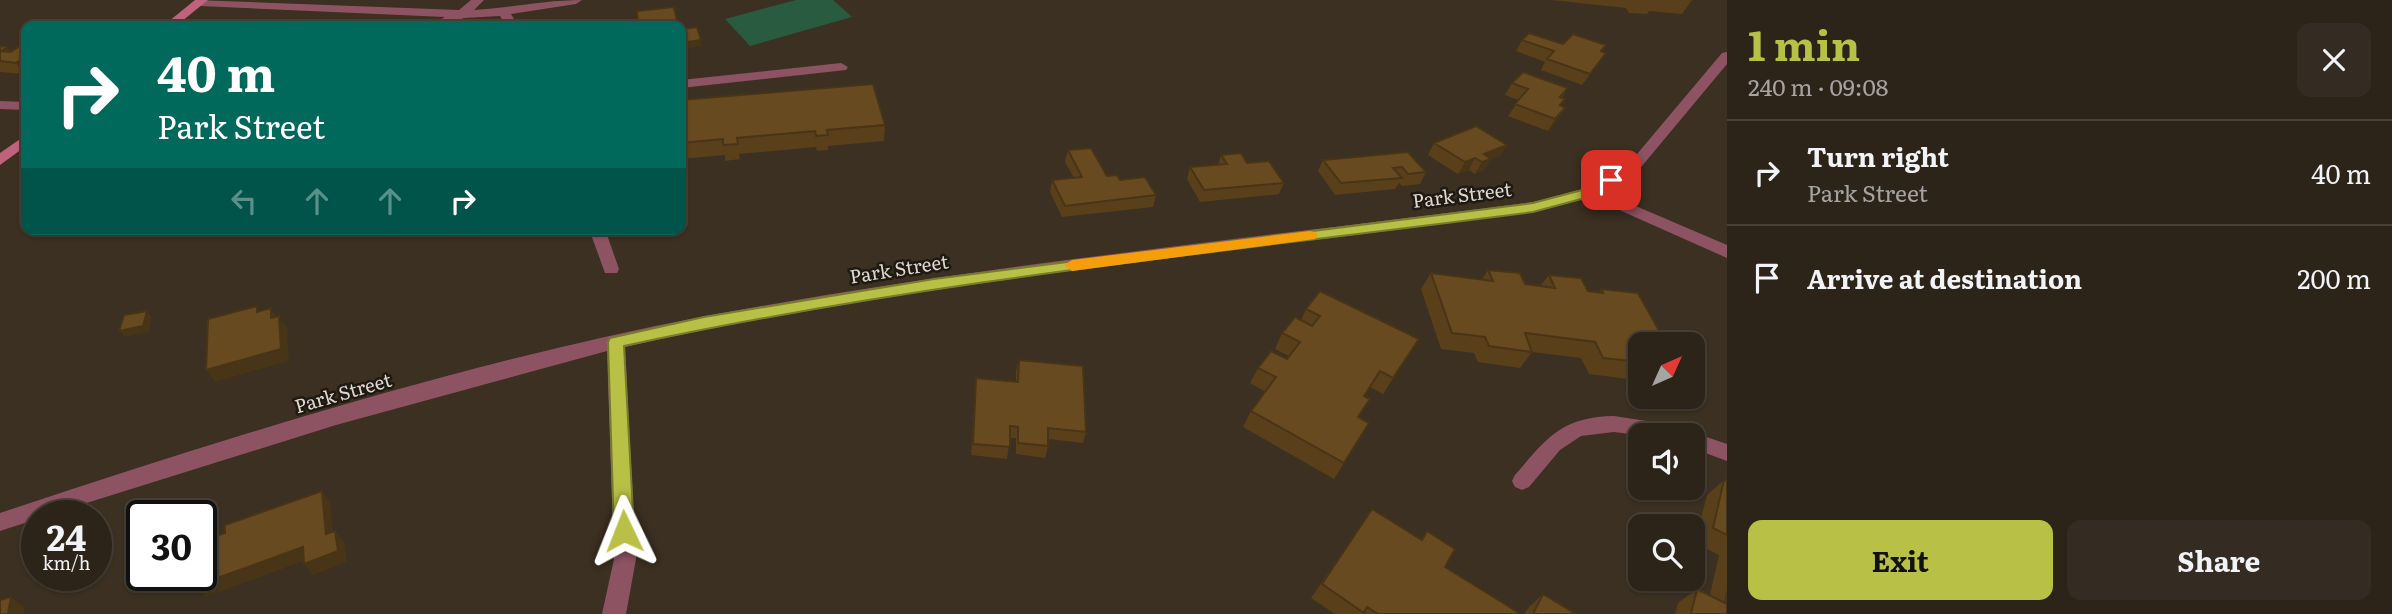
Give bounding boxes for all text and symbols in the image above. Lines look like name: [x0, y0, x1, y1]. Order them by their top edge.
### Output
text: 1 min: [1748, 12, 1860, 74]
button: close: [2297, 23, 2371, 97]
text: 40 m: [157, 34, 275, 107]
icon: right: [42, 49, 133, 140]
text: 240 m · 09:08: [1748, 69, 1888, 103]
text: Park Street: [157, 101, 325, 149]
text: Turn right: [1807, 136, 1949, 175]
pin: [1581, 150, 1641, 210]
text: 40 m: [2311, 153, 2371, 192]
icon: right: [1748, 154, 1786, 192]
icon: arrive: [1592, 161, 1630, 199]
street label: Park Street: [1411, 174, 1513, 214]
text: Park Street: [1807, 175, 1928, 209]
icon: left: [225, 182, 263, 220]
icon: ahead: [298, 182, 336, 220]
icon: ahead: [371, 182, 409, 220]
icon: right: [444, 182, 482, 220]
street label: Park Street: [847, 246, 951, 290]
text: Arrive at destination: [1807, 258, 2082, 297]
text: 200 m: [2297, 258, 2371, 297]
icon: arrive: [1748, 259, 1786, 297]
north arrow: [1628, 332, 1704, 410]
map controls: [1628, 332, 1705, 591]
street label: Park Street: [291, 365, 395, 419]
button: sound: [1628, 423, 1705, 500]
position arrow: [587, 494, 661, 568]
speed limit sign: 30: [126, 500, 217, 591]
text: 24: [47, 510, 86, 562]
button: search: [1628, 514, 1705, 591]
button: Exit: [1748, 520, 2053, 600]
button: Share: [2067, 520, 2371, 600]
text: km/h: [43, 549, 90, 576]

